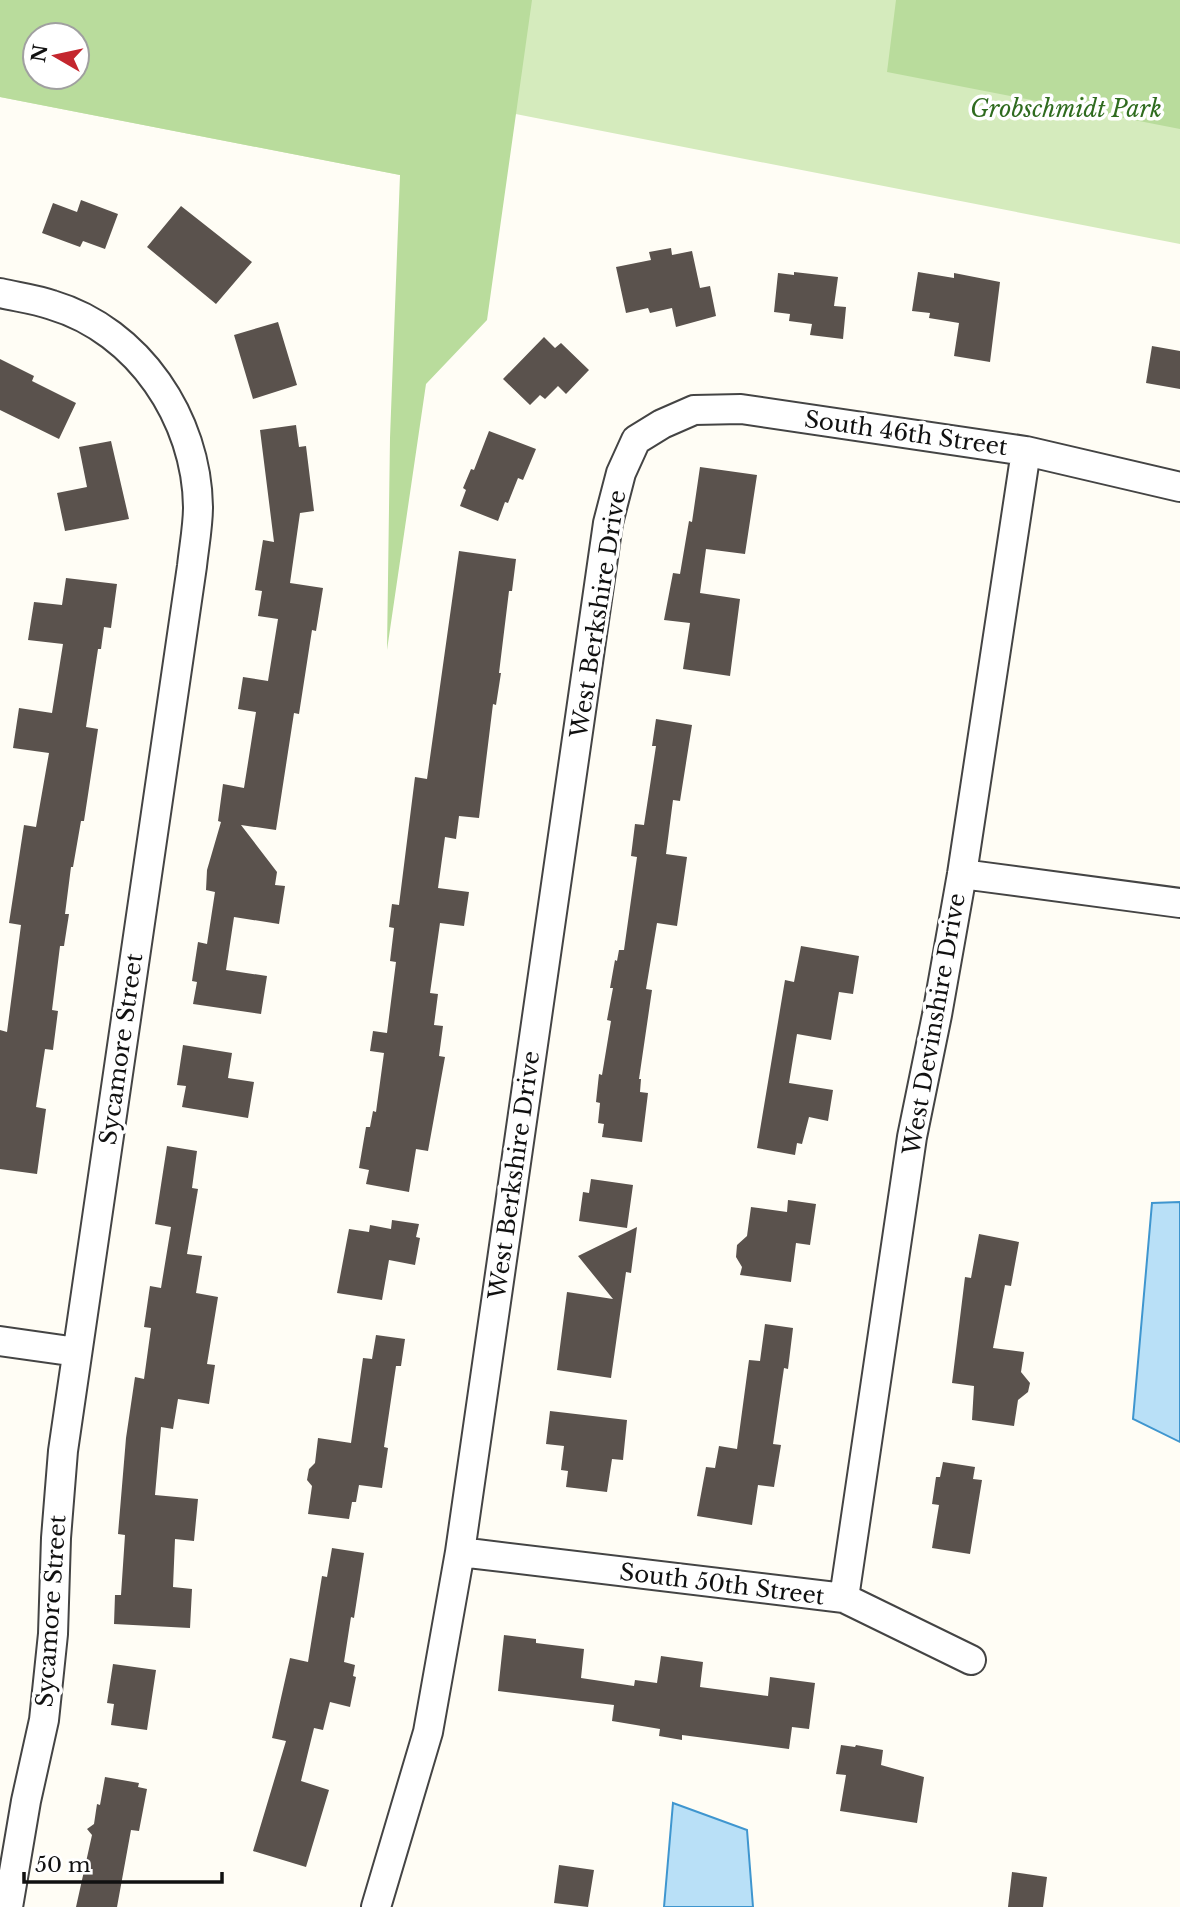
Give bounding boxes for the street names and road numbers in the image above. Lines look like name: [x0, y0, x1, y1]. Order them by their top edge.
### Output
street label: South 46th Street: [803, 405, 1010, 461]
street label: West Berkshire Drive: [564, 488, 631, 741]
street label: West Devinshire Drive: [897, 891, 971, 1158]
street label: Sycamore Street: [94, 951, 148, 1147]
street label: West Berkshire Drive: [483, 1049, 545, 1302]
street label: Sycamore Street: [30, 1513, 72, 1708]
street label: South 50th Street: [618, 1558, 826, 1610]

